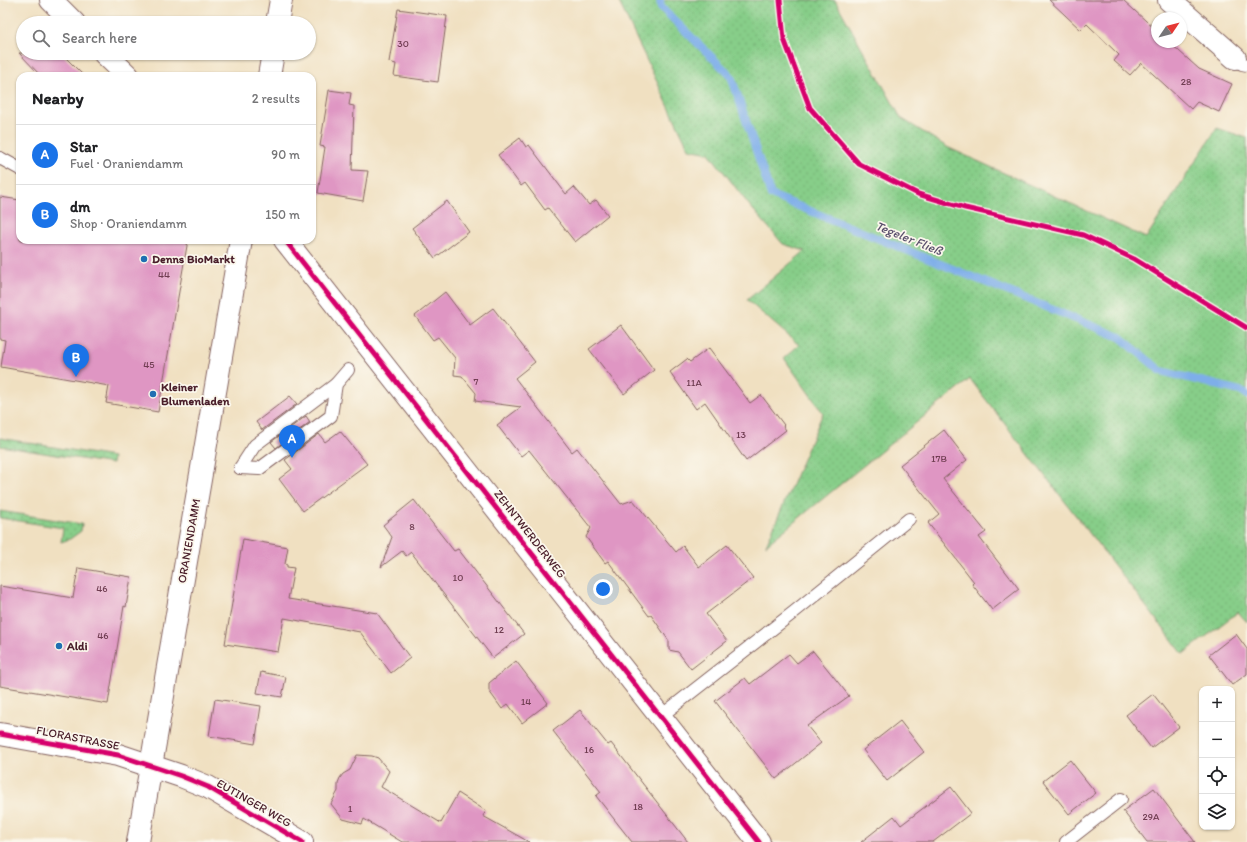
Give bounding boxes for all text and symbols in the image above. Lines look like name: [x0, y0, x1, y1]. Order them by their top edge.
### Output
north arrow: [1151, 12, 1187, 48]
search box: [16, 16, 316, 60]
icon: search: [30, 27, 52, 49]
text: Search here: [62, 29, 137, 47]
house number: 30: [397, 37, 409, 50]
house number: 28: [1181, 75, 1192, 88]
text: Nearby: [32, 88, 84, 108]
text: 2 results: [252, 91, 300, 106]
text: Star: [70, 138, 98, 156]
text: A: [41, 147, 49, 162]
text: 90 m: [271, 147, 300, 162]
text: Fuel · Oraniendamm: [70, 156, 183, 171]
text: dm: [70, 198, 90, 216]
text: B: [41, 207, 49, 222]
text: 150 m: [265, 207, 300, 222]
text: Shop · Oraniendamm: [70, 216, 187, 231]
water label: Tegeler Fließ: [873, 218, 946, 259]
place label: Denns BioMarkt: [152, 252, 235, 266]
marker: Denns BioMarkt: [139, 254, 149, 264]
house number: 44: [158, 268, 170, 281]
pin: B: [63, 344, 89, 377]
house number: 45: [143, 358, 155, 371]
house number: 7: [474, 375, 479, 388]
house number: 11A: [686, 376, 702, 389]
place label: Kleiner Blumenladen: [161, 380, 230, 408]
marker: Kleiner Blumenladen: [148, 389, 158, 399]
pin: A: [279, 425, 305, 458]
house number: 13: [736, 428, 747, 441]
house number: 17B: [931, 452, 948, 465]
street label: ZEHNTWERDERWEG: [491, 487, 569, 581]
street label: ORANIENDAMM: [175, 498, 203, 584]
house number: 8: [409, 520, 415, 533]
house number: 10: [453, 571, 463, 584]
your location: [593, 579, 613, 599]
house number: 46: [96, 582, 108, 595]
house number: 12: [494, 623, 505, 636]
house number: 46: [97, 629, 109, 642]
place label: Aldi: [66, 639, 88, 653]
marker: Aldi: [54, 641, 64, 651]
map controls: [1199, 686, 1235, 830]
button: +: [1199, 686, 1235, 722]
house number: 14: [521, 695, 531, 708]
button: −: [1199, 722, 1235, 758]
street label: FLORASTRASSE: [35, 723, 121, 753]
house number: 16: [584, 743, 594, 756]
button: locate: [1199, 758, 1235, 794]
street label: EUTINGER WEG: [214, 776, 294, 830]
button: layers: [1199, 794, 1235, 830]
house number: 18: [633, 800, 644, 813]
house number: 1: [348, 802, 353, 815]
house number: 29A: [1143, 810, 1160, 823]

